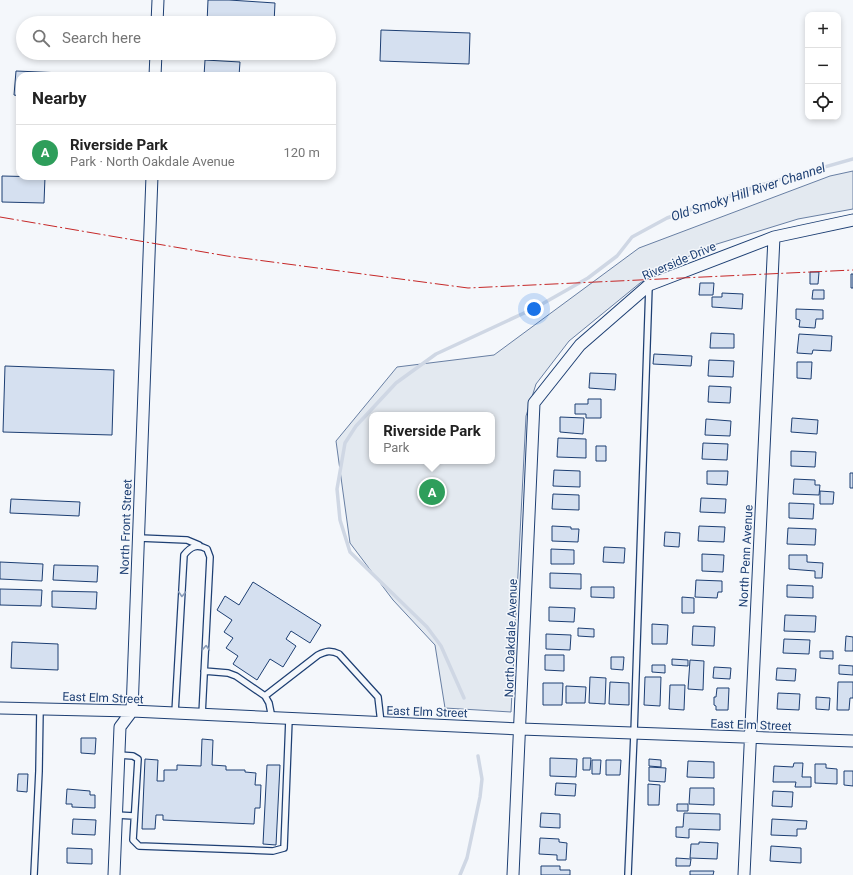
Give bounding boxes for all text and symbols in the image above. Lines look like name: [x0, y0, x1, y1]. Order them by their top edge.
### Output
map controls: [805, 12, 841, 120]
button: +: [805, 12, 841, 48]
search box: [16, 16, 336, 60]
icon: search: [30, 27, 52, 49]
text: Search here: [62, 29, 141, 47]
button: −: [805, 48, 841, 84]
button: locate: [805, 84, 841, 120]
text: Nearby: [32, 88, 87, 108]
text: Riverside Park: [70, 136, 168, 154]
text: A: [41, 145, 49, 160]
text: 120 m: [283, 145, 320, 160]
text: Park · North Oakdale Avenue: [70, 154, 235, 169]
water label: Old Smoky Hill River Channel: [669, 160, 828, 224]
street label: Riverside Drive: [640, 239, 718, 283]
your location: [524, 299, 544, 319]
popup: [369, 412, 495, 464]
text: Riverside Park: [383, 422, 481, 440]
text: Park: [383, 440, 409, 455]
pin: A: [419, 477, 445, 507]
street label: North Front Street: [117, 479, 135, 575]
street label: North Penn Avenue: [736, 504, 756, 608]
street label: North Oakdale Avenue: [502, 578, 520, 698]
one-way arrow: [178, 591, 187, 597]
one-way arrow: [201, 645, 210, 651]
street label: East Elm Street: [62, 690, 144, 706]
street label: East Elm Street: [386, 704, 468, 720]
street label: East Elm Street: [710, 717, 792, 733]

